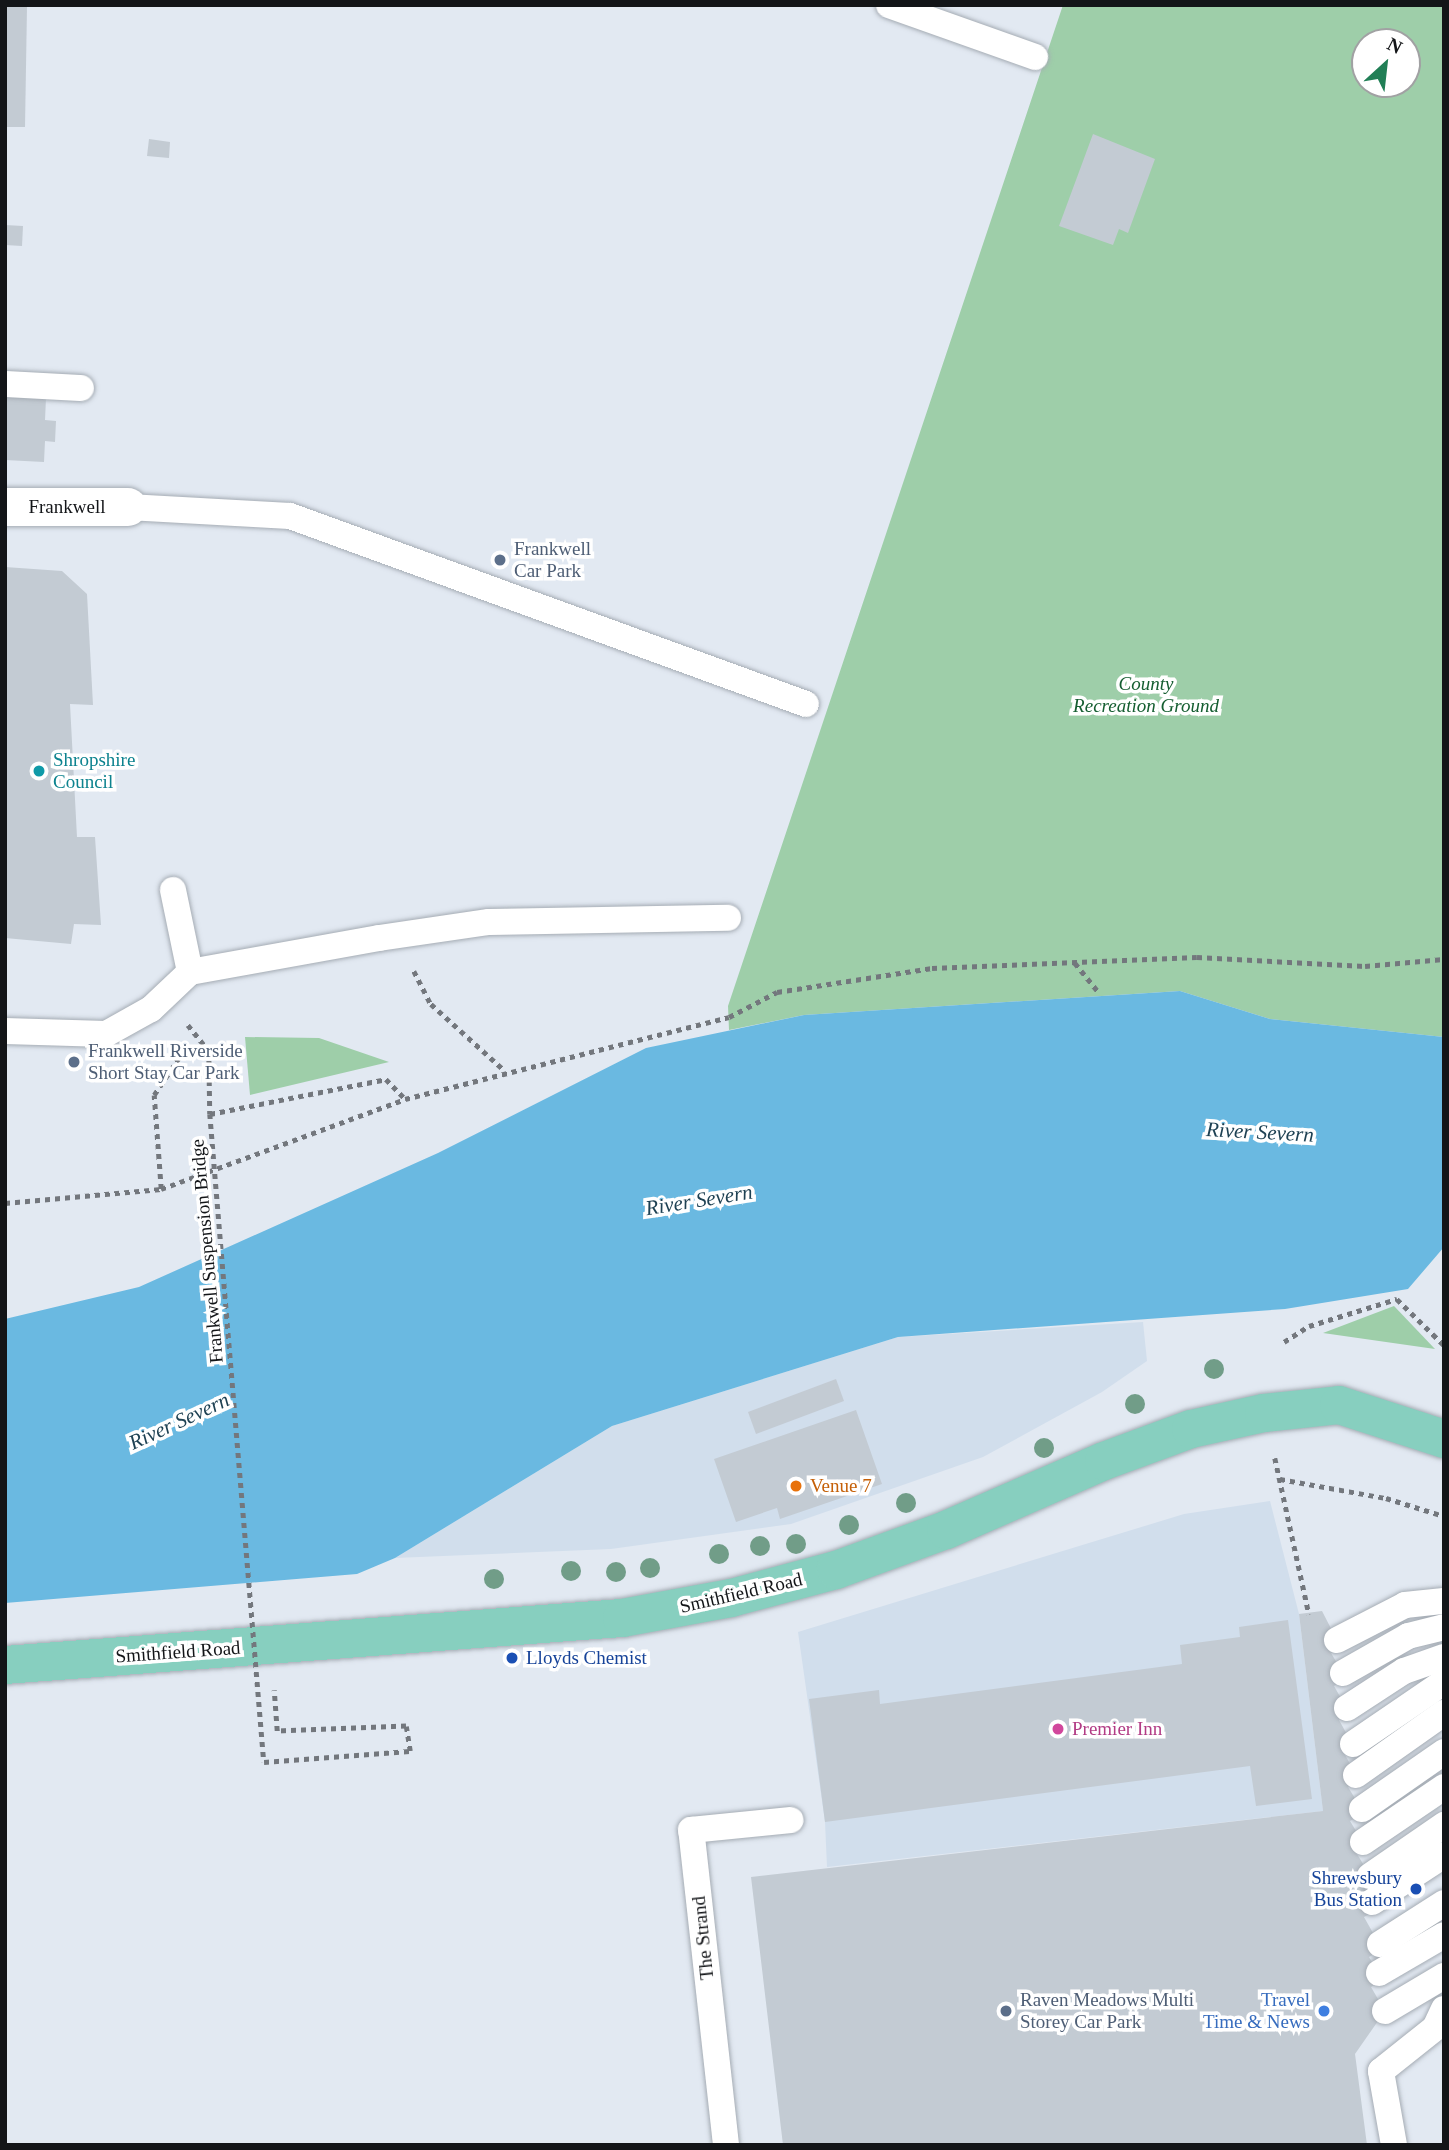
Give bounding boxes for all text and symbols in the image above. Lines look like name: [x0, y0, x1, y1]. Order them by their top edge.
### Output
north arrow: [1351, 28, 1421, 98]
text: N: [1384, 33, 1406, 58]
street label: Frankwell: [28, 496, 106, 518]
place label: Frankwell Car Park: [514, 538, 591, 582]
marker: Frankwell Car Park: [492, 552, 508, 568]
park label: County Recreation Ground: [1073, 673, 1219, 717]
place label: Shropshire Council: [53, 749, 135, 793]
marker: Shropshire Council: [31, 763, 47, 779]
place label: Frankwell Riverside Short Stay Car Park: [88, 1040, 243, 1084]
marker: Frankwell Riverside Short Stay Car Park: [66, 1054, 82, 1070]
water label: River Severn: [1205, 1117, 1315, 1147]
street label: Frankwell Suspension Bridge: [186, 1138, 228, 1364]
water label: River Severn: [644, 1179, 754, 1221]
water label: River Severn: [125, 1387, 233, 1455]
place label: Venue 7: [810, 1475, 872, 1497]
marker: Venue 7: [788, 1478, 804, 1494]
street label: Smithfield Road: [677, 1568, 805, 1618]
street label: Smithfield Road: [115, 1636, 241, 1668]
place label: Lloyds Chemist: [526, 1647, 647, 1669]
marker: Lloyds Chemist: [504, 1650, 520, 1666]
place label: Premier Inn: [1072, 1718, 1162, 1740]
marker: Premier Inn: [1050, 1721, 1066, 1737]
place label: Shrewsbury Bus Station: [1311, 1867, 1402, 1911]
marker: Shrewsbury Bus Station: [1408, 1881, 1424, 1897]
street label: The Strand: [687, 1895, 719, 1981]
place label: Raven Meadows Multi Storey Car Park: [1020, 1989, 1194, 2033]
place label: Travel Time & News: [1203, 1989, 1310, 2033]
marker: Raven Meadows Multi Storey Car Park: [998, 2003, 1014, 2019]
marker: Travel Time & News: [1316, 2003, 1332, 2019]

